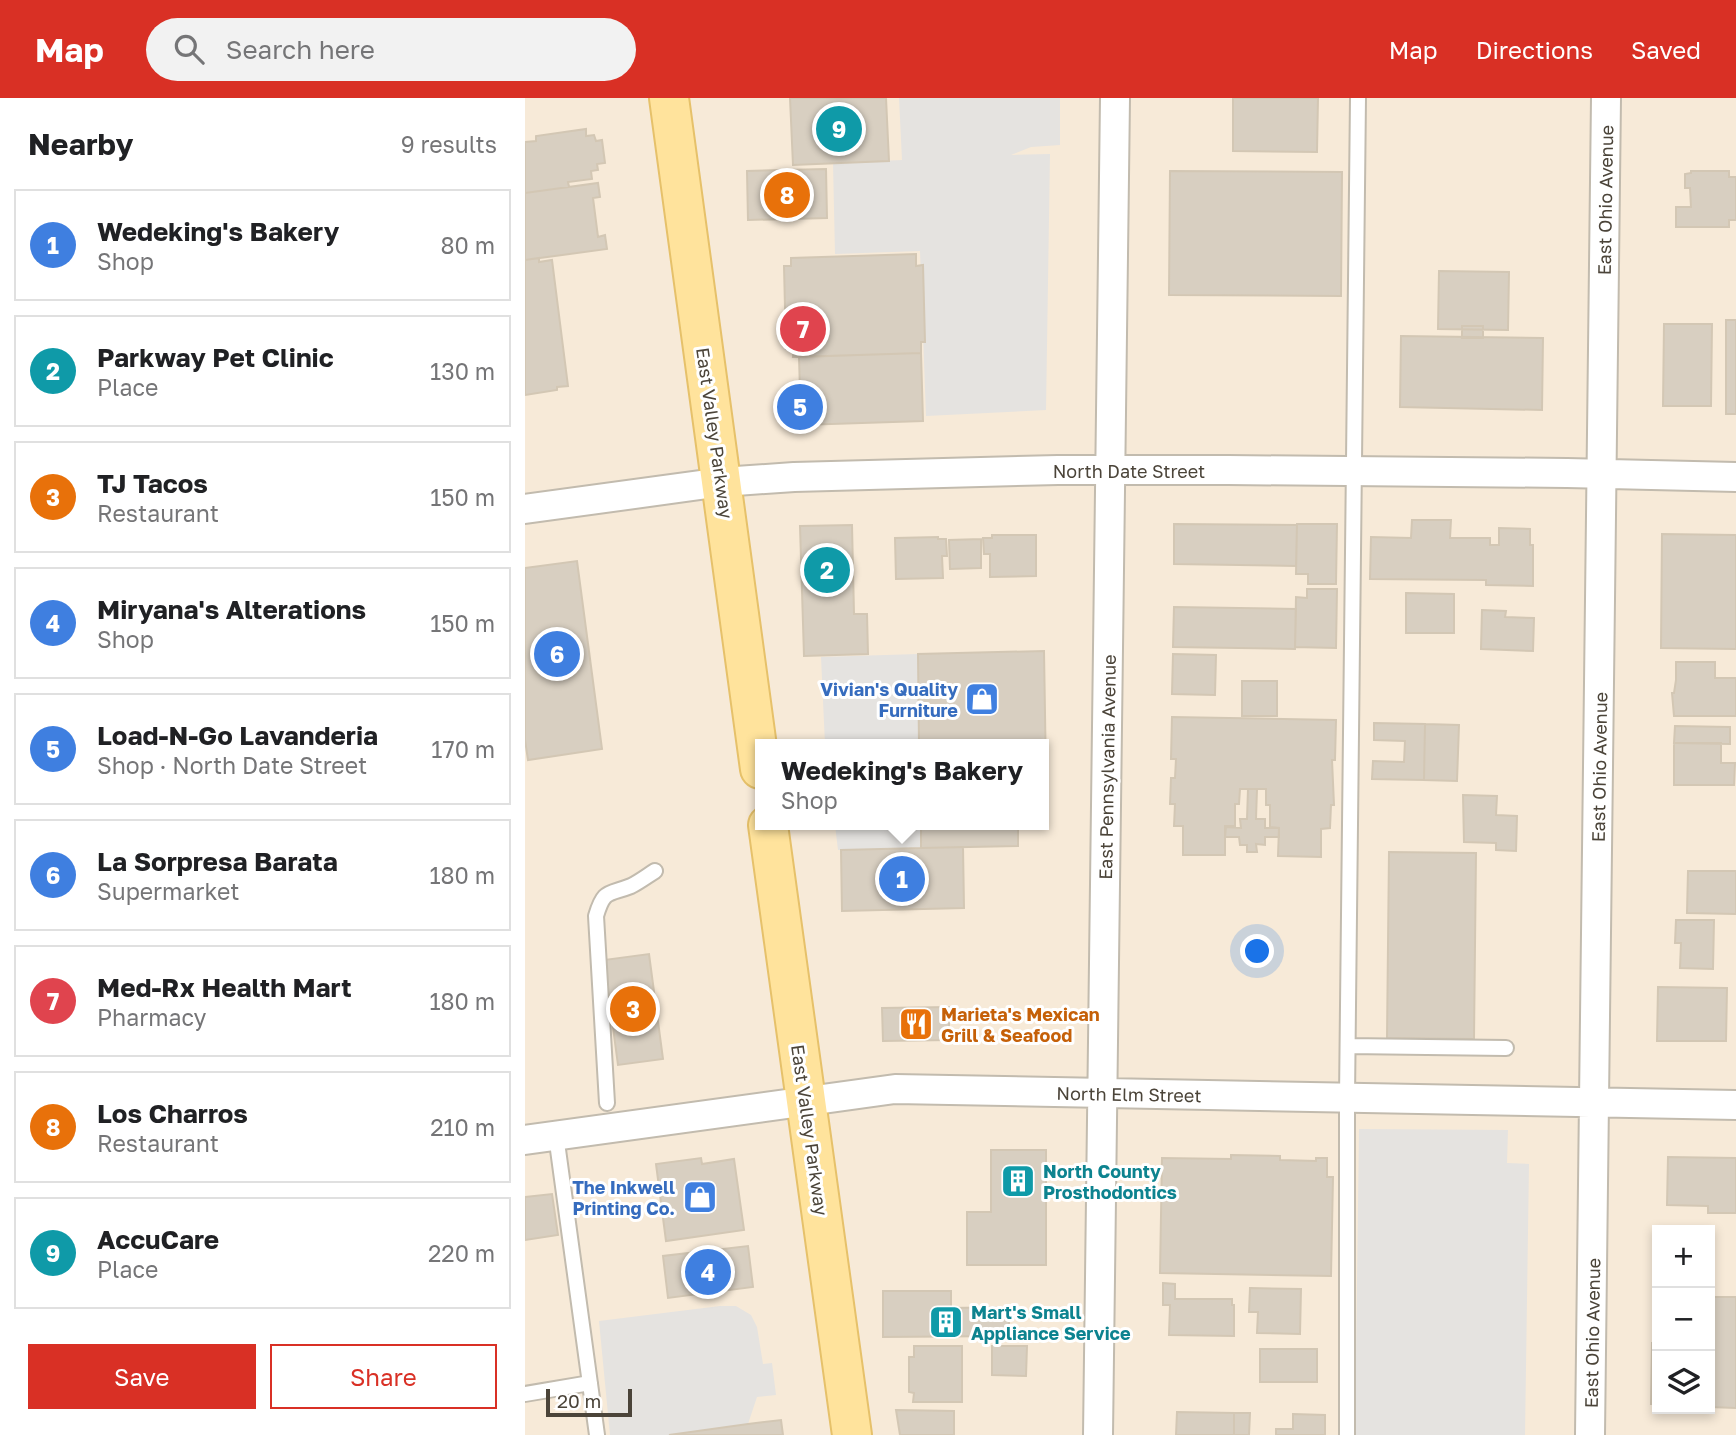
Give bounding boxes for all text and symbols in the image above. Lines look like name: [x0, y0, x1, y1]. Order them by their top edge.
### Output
search box: [146, 18, 636, 81]
text: Map: [35, 30, 104, 69]
icon: search: [170, 30, 208, 68]
text: Search here: [226, 34, 375, 65]
text: Map: [1389, 35, 1438, 64]
text: Directions: [1476, 35, 1593, 64]
text: Saved: [1631, 35, 1701, 64]
pin: 9: [816, 103, 862, 155]
street label: East Ohio Avenue: [1593, 125, 1617, 275]
text: Nearby: [28, 126, 133, 162]
text: 9 results: [401, 130, 497, 158]
pin: 8: [764, 169, 810, 221]
text: Wedeking's Bakery: [97, 216, 339, 247]
text: 1: [47, 231, 59, 259]
text: 80 m: [441, 231, 495, 259]
text: Shop: [97, 247, 154, 275]
pin: 7: [780, 303, 826, 355]
text: Parkway Pet Clinic: [97, 342, 334, 373]
street label: East Valley Parkway: [692, 346, 738, 520]
text: 2: [46, 357, 60, 385]
text: 130 m: [430, 357, 495, 385]
text: Place: [97, 373, 158, 401]
pin: 5: [777, 381, 823, 433]
street label: North Date Street: [1053, 460, 1205, 482]
text: TJ Tacos: [97, 468, 208, 499]
text: 3: [46, 483, 60, 511]
text: 150 m: [430, 483, 495, 511]
text: Restaurant: [97, 499, 219, 527]
pin: 2: [804, 544, 850, 596]
text: Miryana's Alterations: [97, 594, 366, 625]
text: 4: [46, 609, 60, 637]
text: 150 m: [430, 609, 495, 637]
text: Shop: [97, 625, 154, 653]
pin: 6: [534, 628, 580, 680]
street label: East Pennsylvania Avenue: [1094, 654, 1120, 880]
place label: Vivian's Quality Furniture: [820, 678, 958, 721]
shop icon: Vivian's Quality Furniture: [963, 680, 1001, 718]
street label: East Ohio Avenue: [1587, 692, 1611, 842]
text: Load-N-Go Lavanderia: [97, 720, 378, 751]
text: 5: [46, 735, 60, 763]
text: 170 m: [431, 735, 495, 763]
popup: [755, 739, 1049, 830]
text: Shop · North Date Street: [97, 751, 367, 779]
text: Wedeking's Bakery: [781, 755, 1023, 786]
text: Shop: [781, 786, 838, 814]
text: La Sorpresa Barata: [97, 846, 338, 877]
pin: 1: [879, 853, 925, 905]
text: 6: [46, 861, 60, 889]
text: 180 m: [429, 861, 495, 889]
text: Supermarket: [97, 877, 240, 905]
your location: [1240, 934, 1274, 968]
text: Med-Rx Health Mart: [97, 972, 352, 1003]
pin: 3: [610, 983, 656, 1035]
text: 7: [47, 987, 59, 1015]
text: 180 m: [429, 987, 495, 1015]
text: Pharmacy: [97, 1003, 206, 1031]
place label: Marieta's Mexican Grill & Seafood: [941, 1003, 1100, 1046]
restaurant icon: Marieta's Mexican Grill & Seafood: [897, 1005, 935, 1043]
street label: East Valley Parkway: [787, 1043, 833, 1217]
street label: North Elm Street: [1056, 1082, 1202, 1106]
text: Los Charros: [97, 1098, 248, 1129]
text: 8: [46, 1113, 60, 1141]
text: 210 m: [430, 1113, 495, 1141]
text: Restaurant: [97, 1129, 219, 1157]
place label: North County Prosthodontics: [1043, 1160, 1177, 1203]
building icon: North County Prosthodontics: [999, 1162, 1037, 1200]
place label: The Inkwell Printing Co.: [572, 1176, 675, 1219]
shop icon: The Inkwell Printing Co.: [681, 1178, 719, 1216]
text: AccuCare: [97, 1224, 219, 1255]
map controls: [1652, 1225, 1715, 1414]
button: +: [1652, 1225, 1715, 1288]
text: 9: [46, 1239, 60, 1267]
text: 220 m: [428, 1239, 495, 1267]
pin: 4: [685, 1246, 731, 1298]
text: Place: [97, 1255, 158, 1283]
street label: East Ohio Avenue: [1580, 1258, 1604, 1408]
button: −: [1652, 1288, 1715, 1351]
place label: Mart's Small Appliance Service: [971, 1301, 1131, 1344]
building icon: Mart's Small Appliance Service: [927, 1303, 965, 1341]
button: Save: [28, 1344, 256, 1409]
button: Share: [270, 1344, 497, 1409]
button: layers: [1652, 1351, 1715, 1414]
scale bar: [546, 1386, 632, 1418]
text: 20 m: [557, 1389, 601, 1412]

